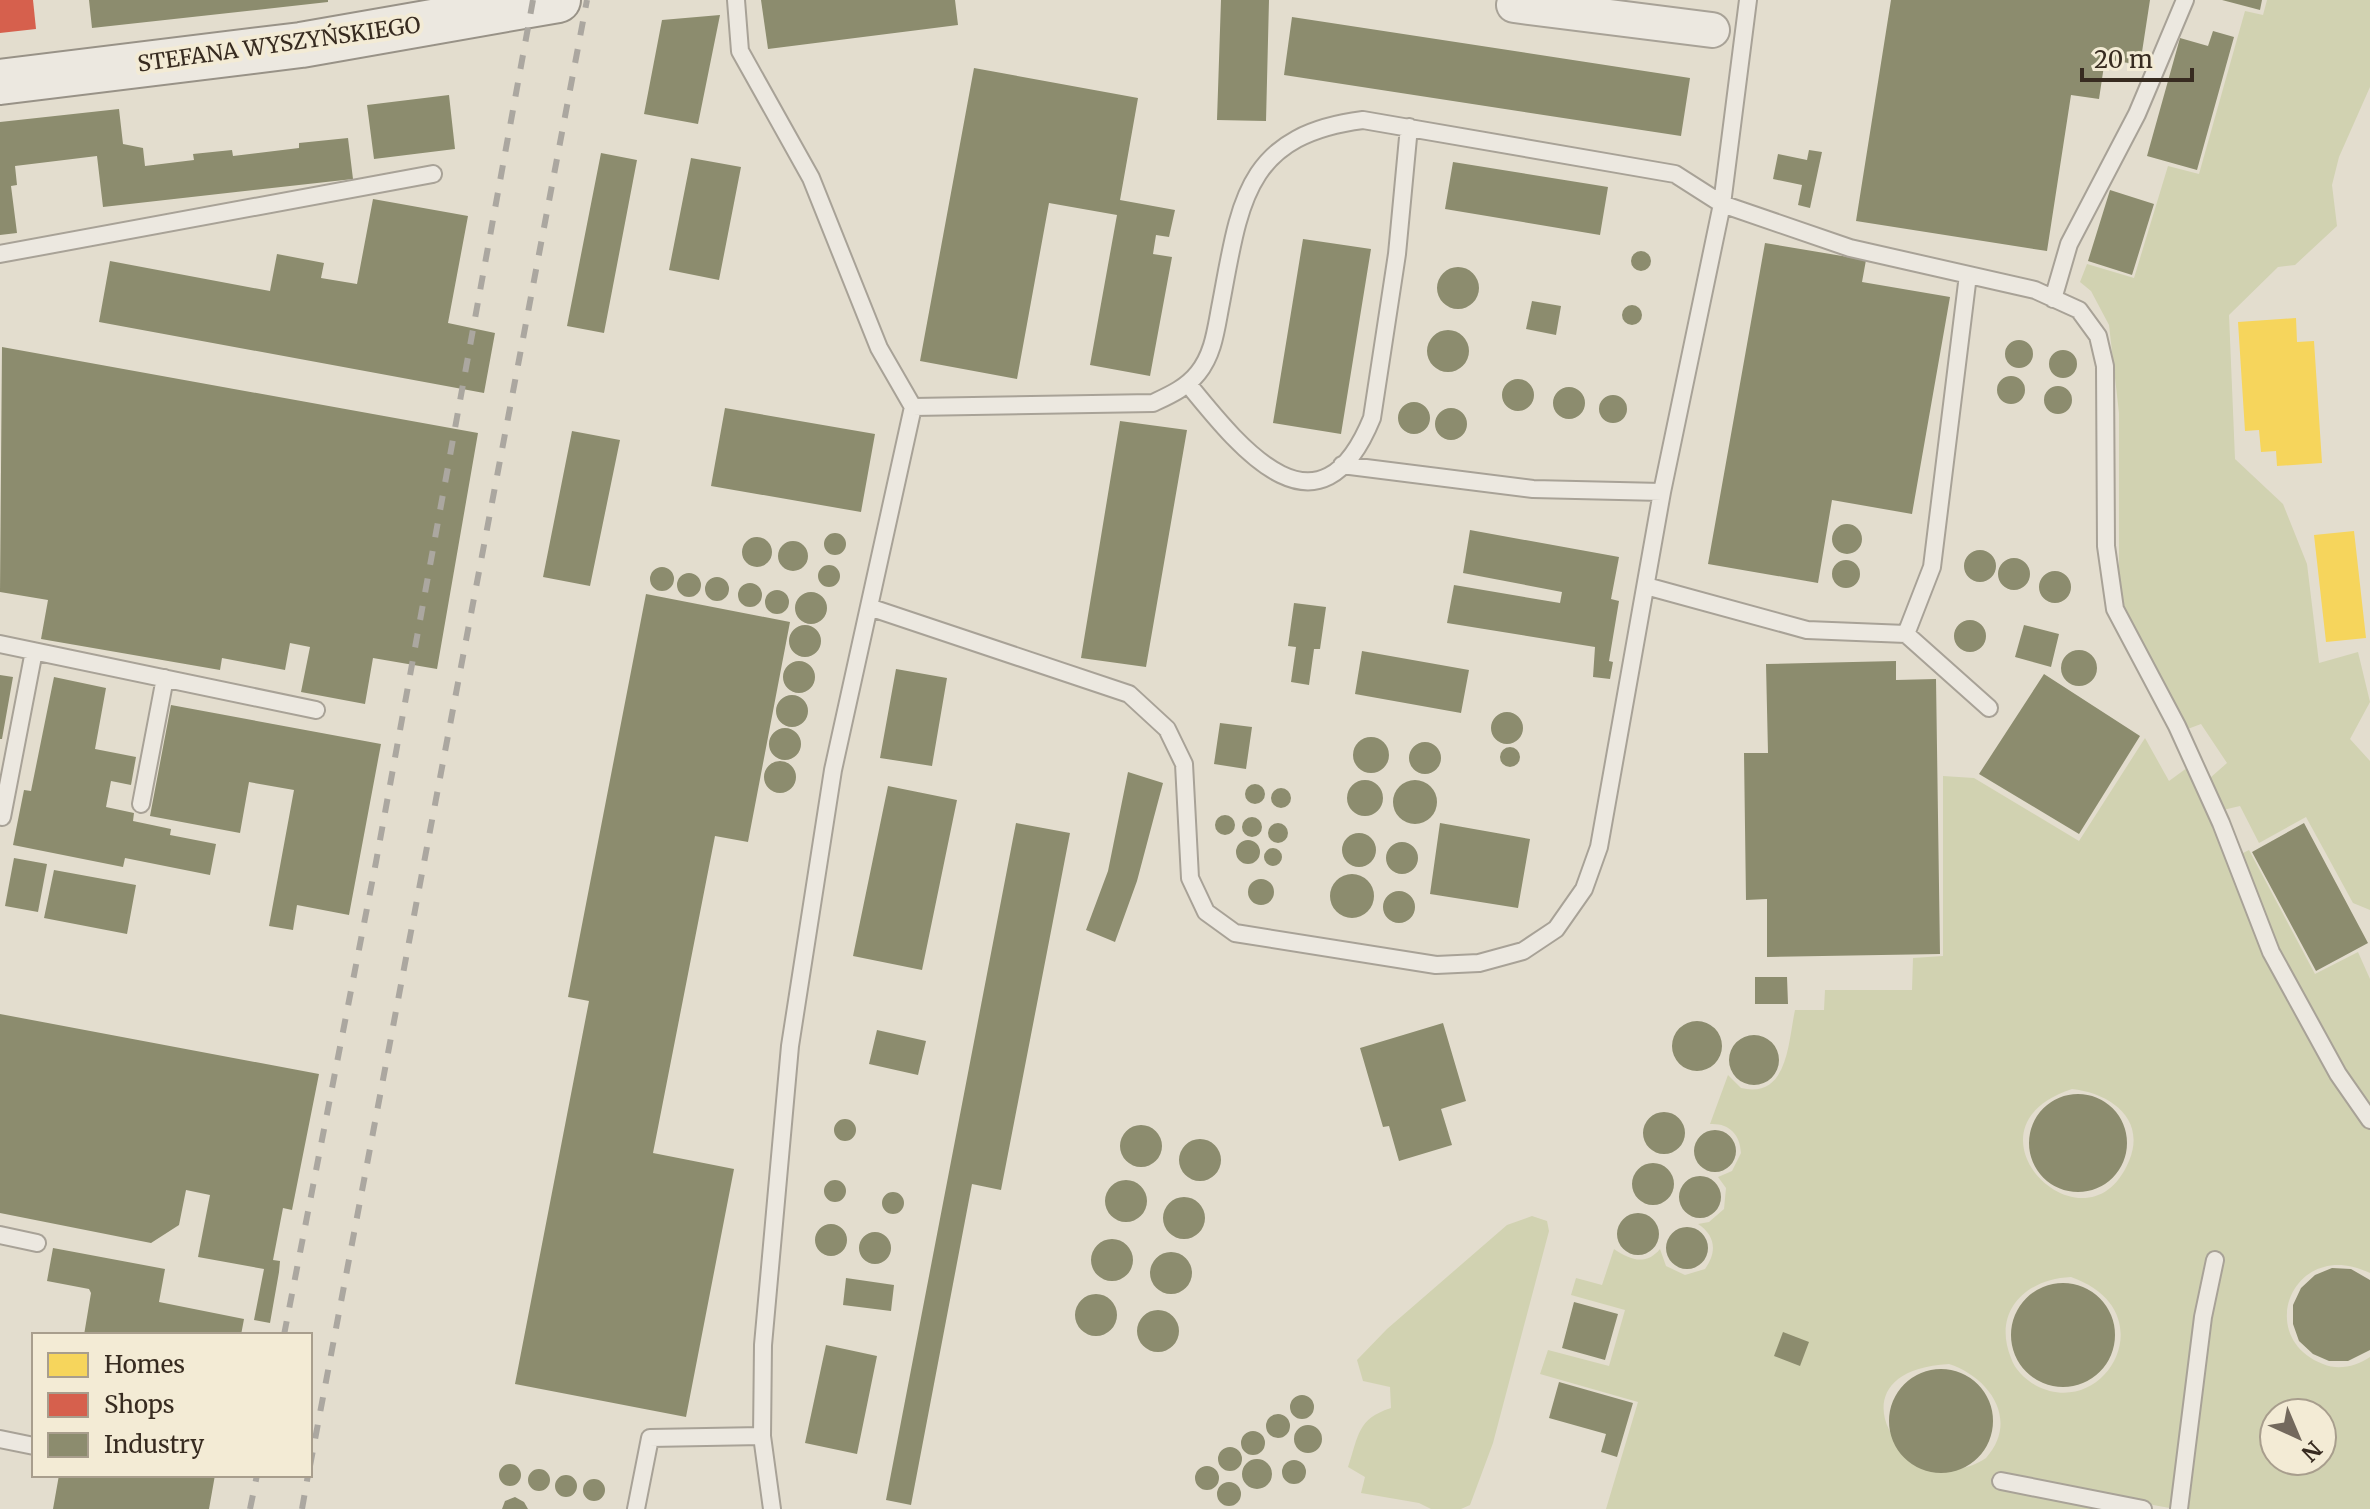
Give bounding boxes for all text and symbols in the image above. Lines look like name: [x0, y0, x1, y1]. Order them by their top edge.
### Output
street label: STEFANA WYSZYŃSKIEGO: [135, 9, 422, 78]
scale bar: [2082, 32, 2192, 82]
text: 20 m: [2094, 44, 2153, 75]
legend: [32, 1333, 312, 1477]
text: Homes: [104, 1349, 185, 1380]
text: Shops: [104, 1389, 175, 1420]
north arrow: [2258, 1397, 2338, 1477]
text: Industry: [104, 1429, 204, 1460]
text: N: [2295, 1435, 2328, 1468]

